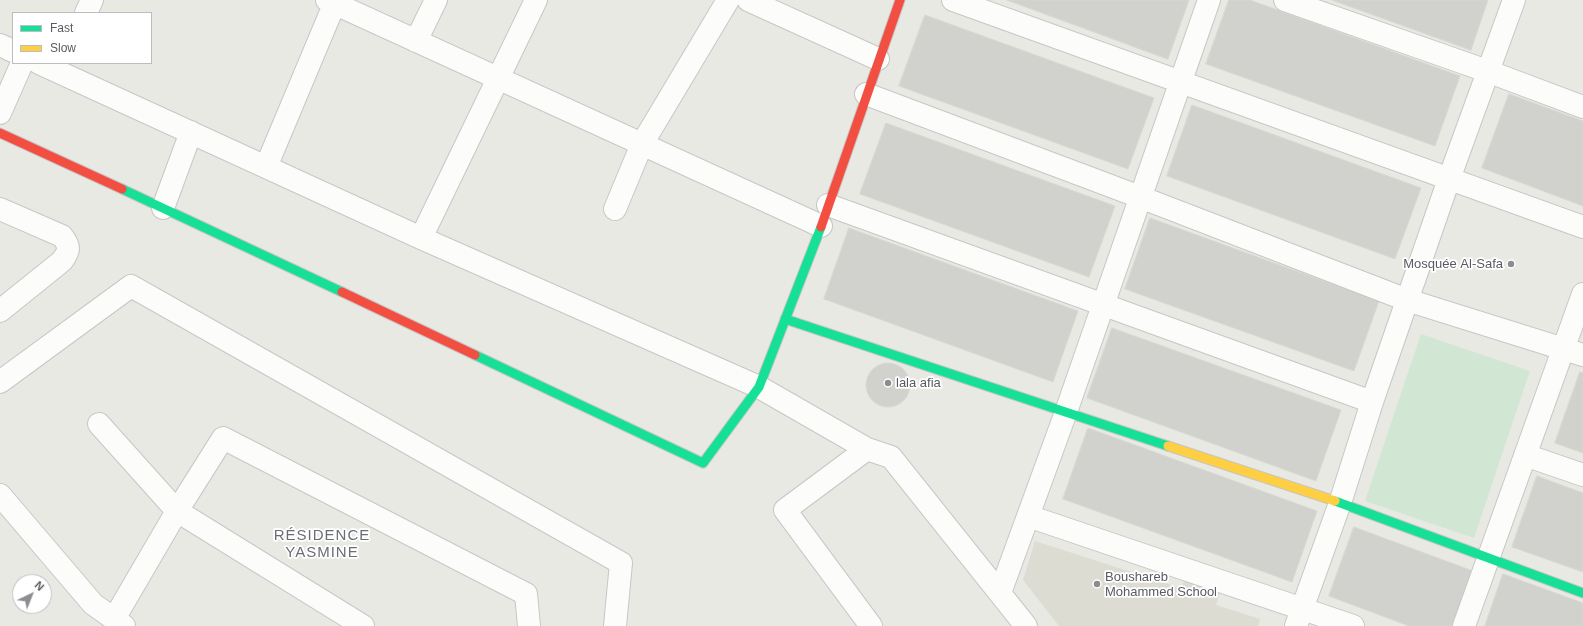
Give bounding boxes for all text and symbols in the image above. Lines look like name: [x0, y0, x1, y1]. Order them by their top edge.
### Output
legend: [12, 12, 152, 64]
text: Fast: [50, 21, 73, 35]
text: Slow: [50, 41, 76, 55]
place label: Mosquée Al-Safa: [1403, 256, 1503, 272]
marker: Mosquée Al-Safa: [1506, 259, 1516, 269]
place label: lala afia: [896, 375, 941, 391]
marker: lala afia: [883, 378, 893, 388]
district label: RÉSIDENCE YASMINE: [274, 527, 370, 562]
place label: Boushareb Mohammed School: [1105, 569, 1217, 600]
north arrow: [12, 574, 52, 614]
text: N: [32, 579, 46, 593]
marker: Boushareb Mohammed School: [1092, 579, 1102, 589]

